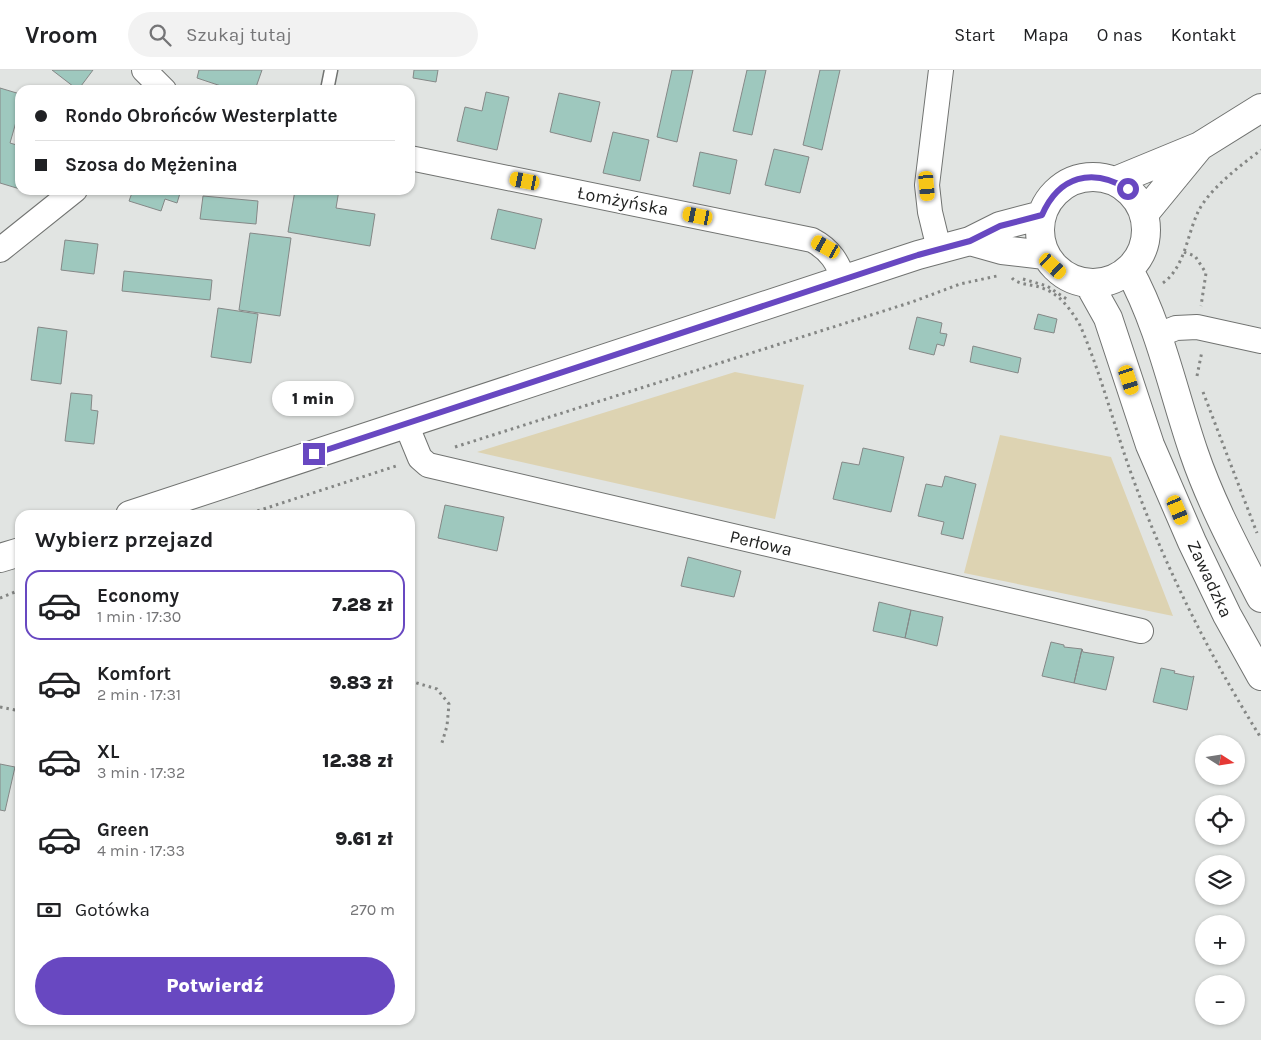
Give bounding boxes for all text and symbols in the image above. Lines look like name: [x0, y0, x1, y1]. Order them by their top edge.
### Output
search box: [128, 12, 478, 57]
text: Vroom: [25, 21, 98, 49]
icon: search: [146, 21, 174, 49]
text: Szukaj tutaj: [186, 24, 292, 46]
text: Start: [954, 24, 995, 46]
text: Mapa: [1023, 24, 1069, 46]
text: O nas: [1097, 24, 1143, 46]
text: Kontakt: [1171, 24, 1236, 46]
text: Rondo Obrońców Westerplatte: [65, 105, 338, 127]
text: Szosa do Mężenina: [65, 154, 238, 176]
car: [918, 170, 935, 202]
car: [508, 171, 541, 191]
route start: [1117, 178, 1139, 200]
street label: Łomżyńska: [576, 181, 670, 221]
car: [681, 206, 714, 226]
car: [809, 233, 842, 261]
car: [1036, 250, 1069, 282]
car: [1117, 363, 1140, 397]
callout: 1 min: [273, 382, 355, 416]
text: 1 min: [292, 389, 334, 408]
route end: [303, 443, 325, 465]
car: [1165, 493, 1190, 527]
street label: Perłowa: [728, 525, 794, 561]
text: Wybierz przejazd: [35, 527, 214, 553]
street label: Zawadzka: [1183, 537, 1237, 621]
icon: car: [37, 583, 82, 628]
text: Economy: [97, 585, 179, 607]
text: 7.28 zł: [332, 594, 393, 616]
text: 1 min · 17:30: [97, 607, 181, 626]
icon: car: [37, 661, 82, 706]
text: Komfort: [97, 663, 171, 685]
text: 9.83 zł: [329, 672, 393, 694]
text: 2 min · 17:31: [97, 685, 181, 704]
north arrow: [1195, 735, 1245, 785]
map controls: [1195, 735, 1245, 1025]
icon: car: [37, 739, 82, 784]
text: XL: [97, 741, 119, 763]
text: 12.38 zł: [322, 750, 393, 772]
text: 3 min · 17:32: [97, 763, 185, 782]
button: locate: [1195, 795, 1245, 845]
icon: car: [37, 817, 82, 862]
text: Green: [97, 819, 149, 841]
text: 9.61 zł: [335, 828, 393, 850]
text: 4 min · 17:33: [97, 841, 185, 860]
button: layers: [1195, 855, 1245, 905]
icon: cash: [35, 896, 63, 924]
text: Gotówka: [75, 899, 150, 921]
text: 270 m: [350, 900, 395, 919]
button: +: [1195, 915, 1245, 965]
button: Potwierdź: [35, 957, 395, 1015]
button: −: [1195, 975, 1245, 1025]

